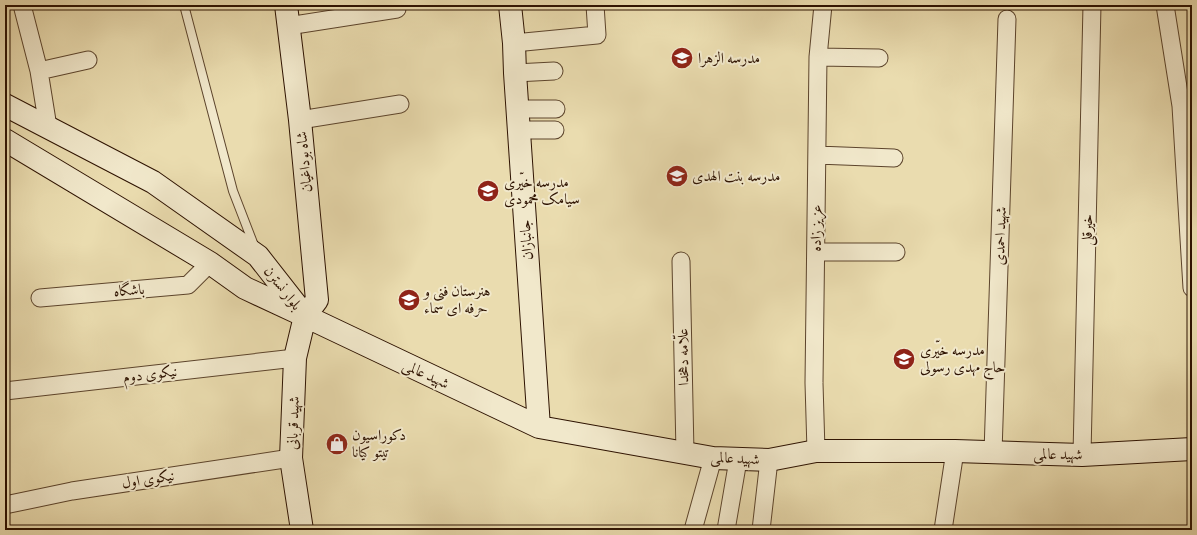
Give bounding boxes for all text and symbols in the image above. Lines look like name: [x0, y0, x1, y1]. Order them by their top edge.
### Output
school or university icon: مدرسه الزهرا: [669, 45, 695, 71]
place label: مدرسه الزهرا: [698, 48, 760, 68]
street label: شاه بوداغیان: [291, 131, 316, 193]
school or university icon: مدرسه بنت الهدی: [664, 163, 690, 189]
place label: مدرسه بنت الهدی: [692, 166, 780, 185]
place label: مدرسه خیّری سیامک محمودی: [504, 171, 580, 208]
school or university icon: مدرسه خیّری سیامک محمودی: [475, 178, 501, 204]
street label: عزیز زاده: [806, 204, 827, 252]
street label: شهید احمدی: [989, 206, 1011, 266]
street label: خیرقلی: [1077, 214, 1098, 246]
street label: جانبازان: [515, 219, 536, 261]
street label: بلوار نسترن: [260, 262, 307, 314]
street label: باشگاه: [113, 279, 145, 300]
place label: هنرستان فنی و حرفه ای سماء: [422, 281, 491, 317]
school or university icon: هنرستان فنی و حرفه ای سماء: [396, 287, 422, 313]
street label: علّامه دهخدا: [671, 328, 693, 386]
place label: مدرسه خیّری حاج مهدی رسولی: [920, 339, 1005, 380]
school or university icon: مدرسه خیّری حاج مهدی رسولی: [891, 346, 917, 372]
street label: شهید عالمی: [399, 355, 453, 394]
street label: نیکوی دوم: [122, 361, 179, 390]
street label: شهید قربانی: [282, 396, 304, 450]
place label: دکوراسیون تیتو کیانا: [352, 425, 406, 461]
shop icon: دکوراسیون تیتو کیانا: [324, 431, 350, 457]
street label: شهید عالمی: [1033, 444, 1083, 465]
street label: شهید عالمی: [710, 447, 760, 470]
street label: نیکوی اول: [120, 465, 176, 492]

